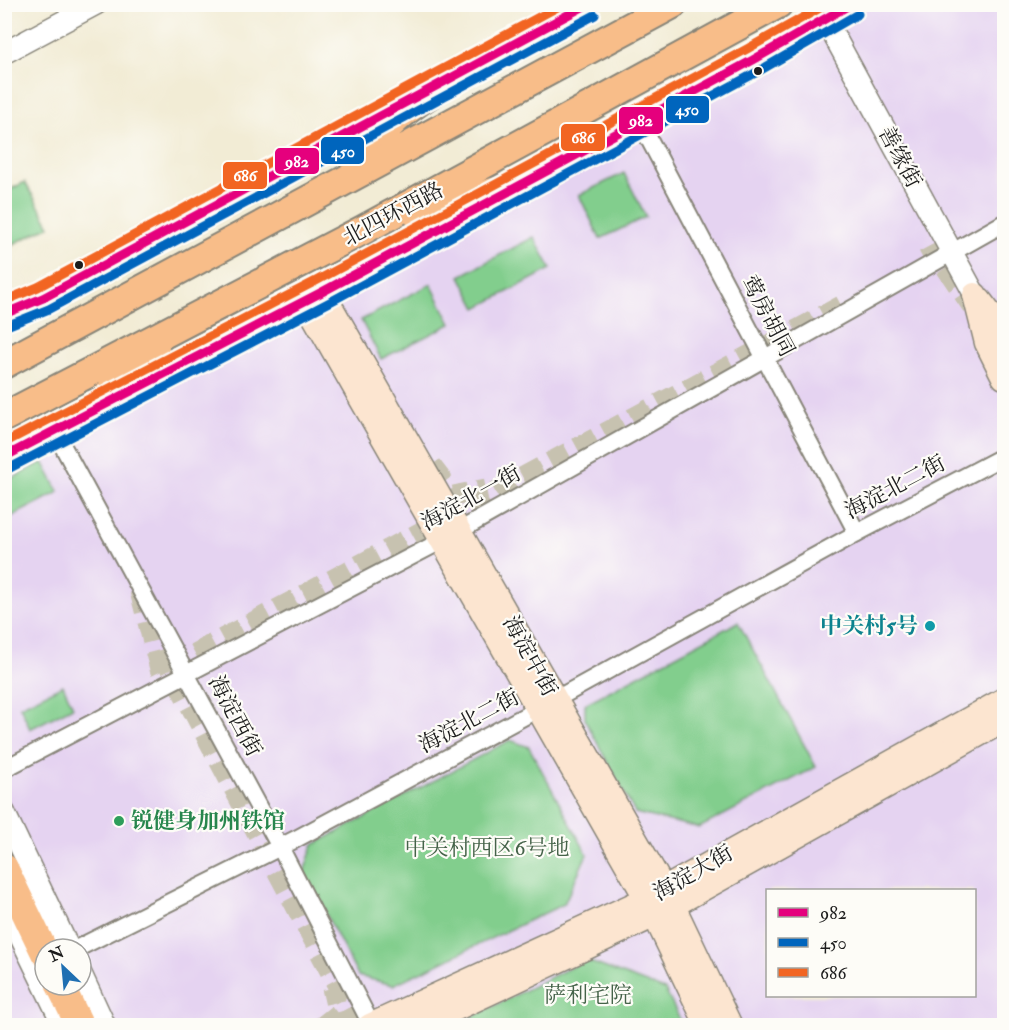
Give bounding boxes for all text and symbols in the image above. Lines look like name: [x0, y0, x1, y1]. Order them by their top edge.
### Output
unlabelled marker: [752, 65, 764, 77]
line badge: 450: [665, 95, 710, 124]
text: 450: [674, 100, 699, 120]
line badge: 982: [618, 106, 664, 135]
text: 982: [627, 111, 653, 131]
street label: 善缘街: [872, 121, 928, 193]
line badge: 686: [560, 123, 606, 152]
text: 686: [571, 128, 597, 148]
line badge: 450: [320, 136, 365, 165]
text: 450: [330, 142, 355, 162]
line badge: 982: [274, 147, 320, 175]
text: 982: [283, 152, 309, 172]
line badge: 686: [222, 161, 268, 190]
text: 686: [233, 166, 259, 186]
street label: 北四环西路: [338, 176, 448, 252]
unlabelled marker: [73, 259, 85, 271]
street label: 莺房胡同: [735, 271, 801, 361]
street label: 海淀北二街: [840, 449, 950, 525]
street label: 海淀北一街: [416, 459, 526, 537]
street label: 海淀中街: [496, 611, 564, 701]
place label: 中关村5号: [820, 612, 918, 640]
marker: 中关村5号: [923, 619, 937, 633]
street label: 海淀西街: [202, 671, 268, 761]
street label: 海淀北二街: [414, 683, 524, 759]
place label: 锐健身加州铁馆: [131, 807, 285, 835]
marker: 锐健身加州铁馆: [112, 814, 126, 828]
park label: 中关村西区6号地: [404, 834, 570, 862]
street label: 海淀大街: [648, 839, 738, 907]
legend: [766, 889, 976, 997]
text: 982: [818, 902, 847, 925]
text: 450: [820, 932, 847, 955]
north arrow: [33, 937, 93, 997]
text: N: [45, 942, 68, 967]
text: 686: [820, 962, 848, 985]
park label: 萨利宅院: [544, 981, 632, 1009]

